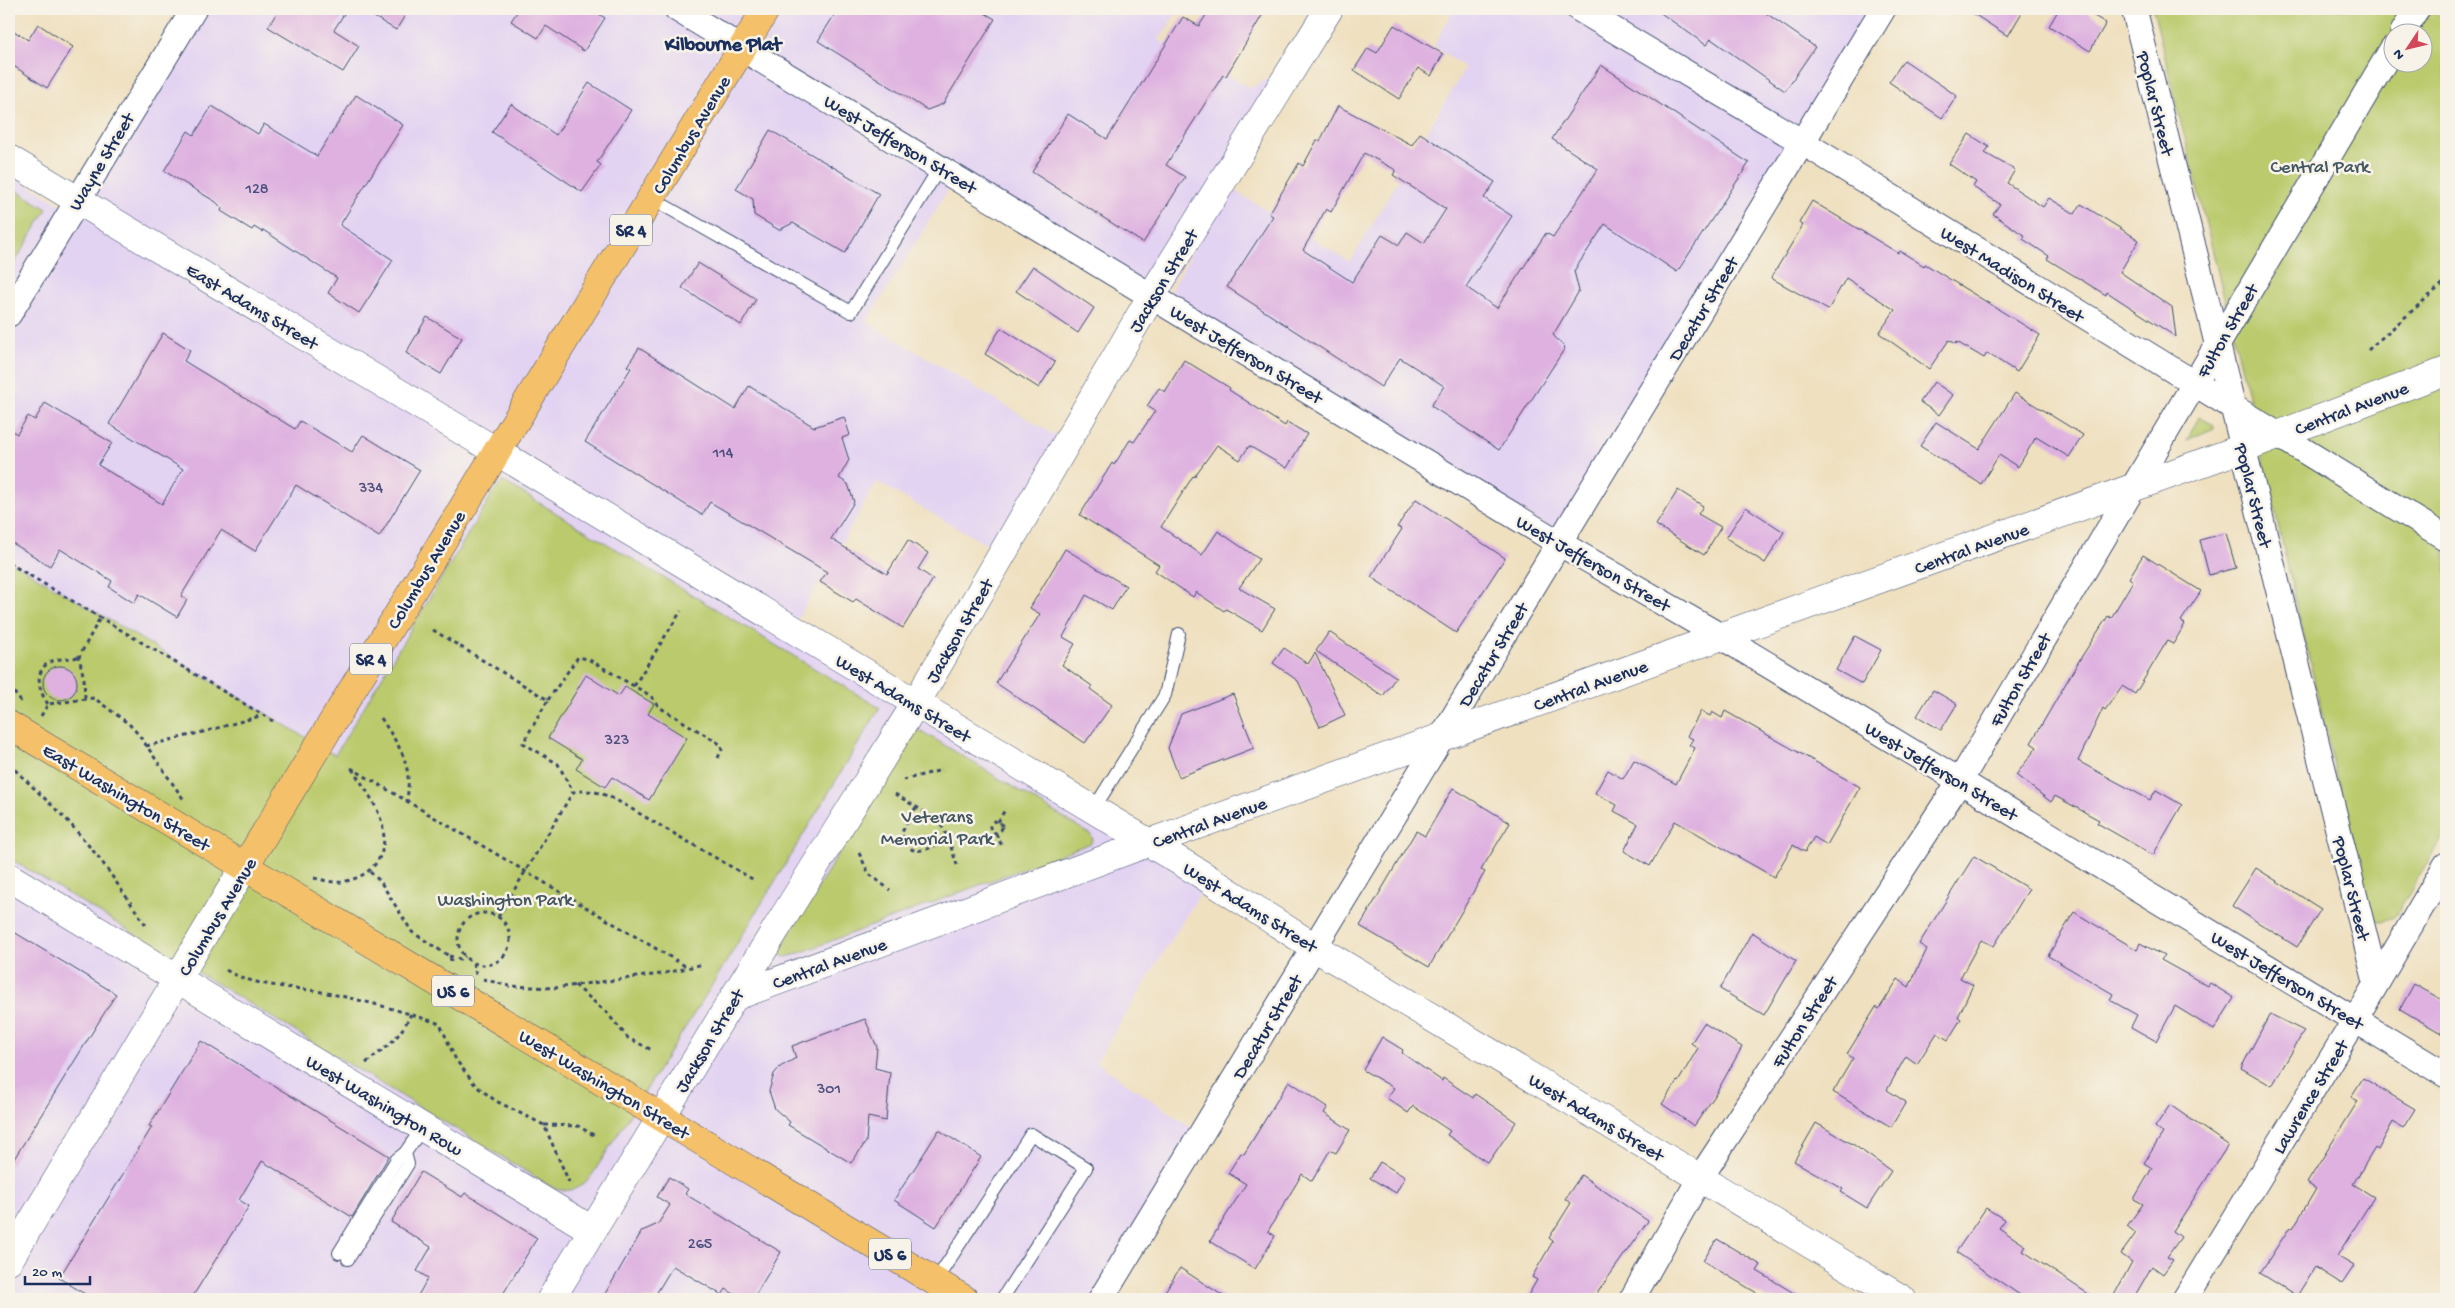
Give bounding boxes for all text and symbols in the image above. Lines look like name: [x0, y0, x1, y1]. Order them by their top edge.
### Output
north arrow: [2382, 22, 2432, 72]
district label: Kilbourne Plat: [664, 35, 783, 58]
text: N: [2390, 45, 2409, 63]
street label: Poplar Street: [2129, 49, 2178, 160]
street label: Columbus Avenue: [649, 72, 738, 199]
street label: West Jefferson Street: [819, 91, 982, 202]
street label: Wayne Street: [65, 108, 142, 216]
park label: Central Park: [2270, 157, 2371, 180]
house number: 128: [244, 181, 269, 200]
road number: SR 4: [610, 214, 652, 246]
street label: West Madison Street: [1935, 222, 2089, 331]
street label: Jackson Street: [1125, 224, 1206, 338]
street label: Decatur Street: [1664, 251, 1746, 368]
street label: East Adams Street: [181, 259, 323, 358]
street label: Fulton Street: [2192, 279, 2266, 384]
street label: West Jefferson Street: [1165, 301, 1328, 412]
street label: Central Avenue: [2292, 378, 2413, 443]
street label: Poplar Street: [2227, 441, 2276, 552]
house number: 114: [712, 445, 734, 464]
house number: 334: [358, 480, 384, 499]
street label: Columbus Avenue: [384, 507, 473, 634]
street label: West Jefferson Street: [1511, 511, 1675, 620]
street label: Central Avenue: [1912, 519, 2033, 582]
street label: Jackson Street: [922, 574, 1001, 688]
street label: Decatur Street: [1454, 597, 1536, 714]
street label: Fulton Street: [1985, 628, 2059, 733]
road number: SR 4: [350, 644, 392, 674]
street label: West Adams Street: [830, 651, 976, 751]
street label: Central Avenue: [1531, 656, 1652, 719]
street label: West Jefferson Street: [1860, 718, 2023, 829]
house number: 323: [604, 732, 629, 751]
street label: East Washington Street: [37, 740, 215, 859]
street label: Central Avenue: [1150, 793, 1271, 856]
park label: Veterans Memorial Park: [881, 807, 995, 852]
street label: Poplar Street: [2325, 834, 2374, 945]
street label: Columbus Avenue: [175, 854, 264, 981]
street label: West Adams Street: [1178, 858, 1322, 961]
park label: Washington Park: [437, 890, 574, 913]
street label: West Jefferson Street: [2206, 927, 2369, 1038]
street label: Central Avenue: [770, 934, 891, 997]
street label: Decatur Street: [1228, 969, 1310, 1086]
street label: Fulton Street: [1767, 971, 1845, 1074]
road number: US 6: [432, 976, 474, 1006]
street label: Jackson Street: [671, 984, 752, 1098]
street label: West Washington Street: [514, 1026, 695, 1147]
street label: Lawrence Street: [2269, 1035, 2356, 1159]
street label: West Washington Row: [301, 1051, 466, 1163]
street label: West Adams Street: [1523, 1070, 1669, 1170]
house number: 301: [816, 1081, 841, 1100]
house number: 265: [688, 1236, 712, 1255]
road number: US 6: [869, 1238, 911, 1270]
scale bar: [25, 1253, 90, 1285]
text: 20 m: [32, 1264, 62, 1282]

